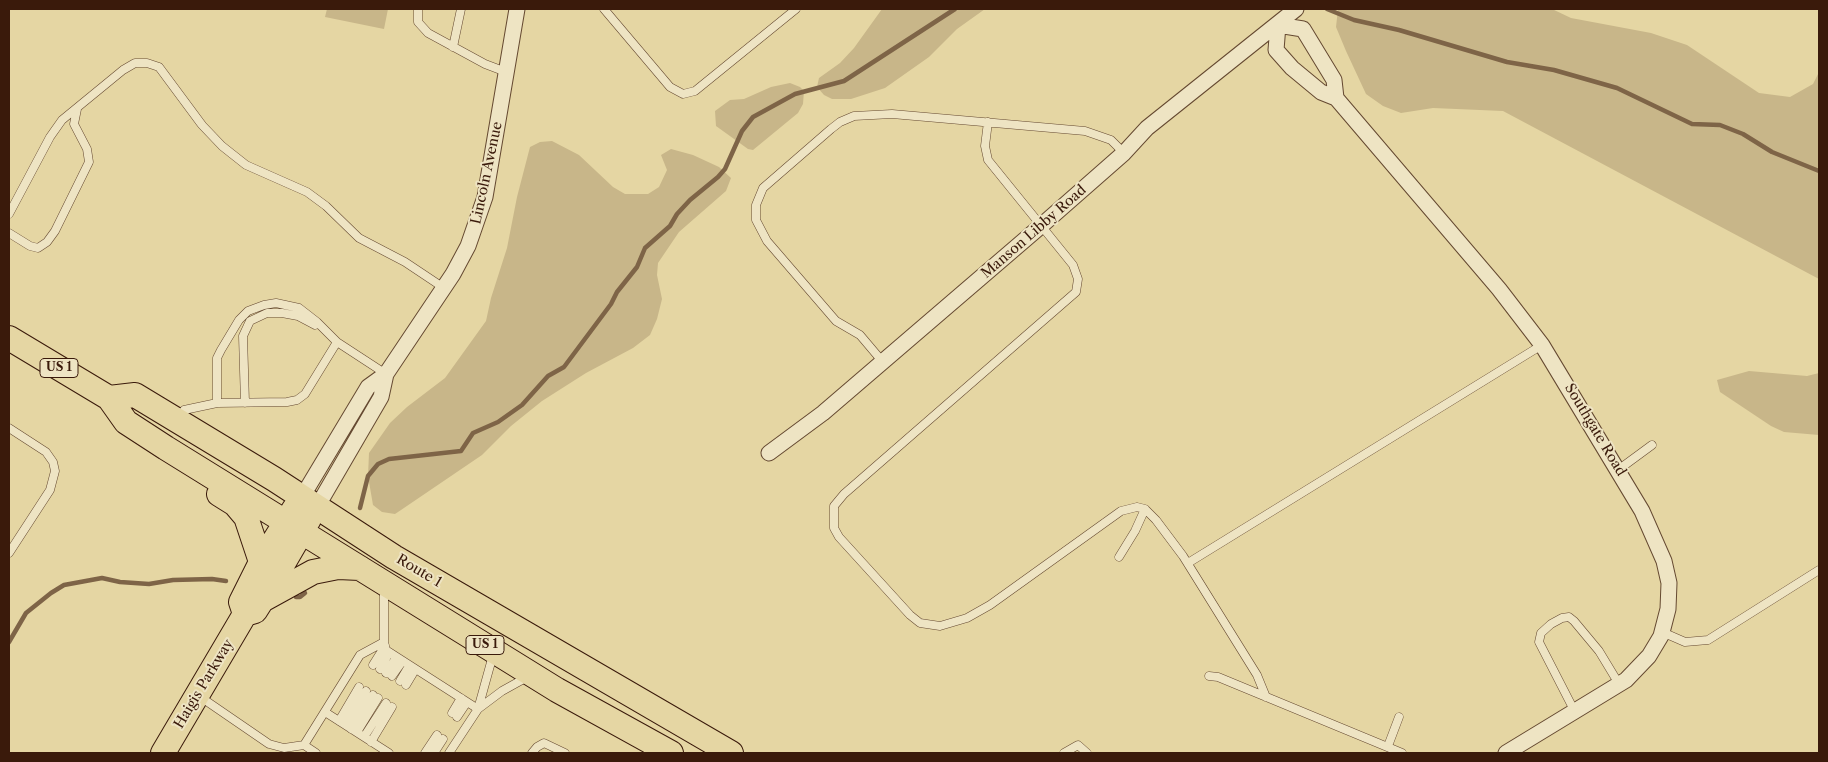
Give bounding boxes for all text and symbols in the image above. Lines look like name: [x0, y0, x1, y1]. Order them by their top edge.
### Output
street label: Lincoln Avenue: [468, 120, 506, 226]
street label: Manson Libby Road: [978, 182, 1090, 282]
road number: US 1: [40, 358, 78, 378]
street label: Southgate Road: [1561, 381, 1629, 479]
street label: Route 1: [393, 551, 445, 591]
street label: Haigis Parkway: [171, 636, 237, 732]
road number: US 1: [466, 636, 504, 654]

